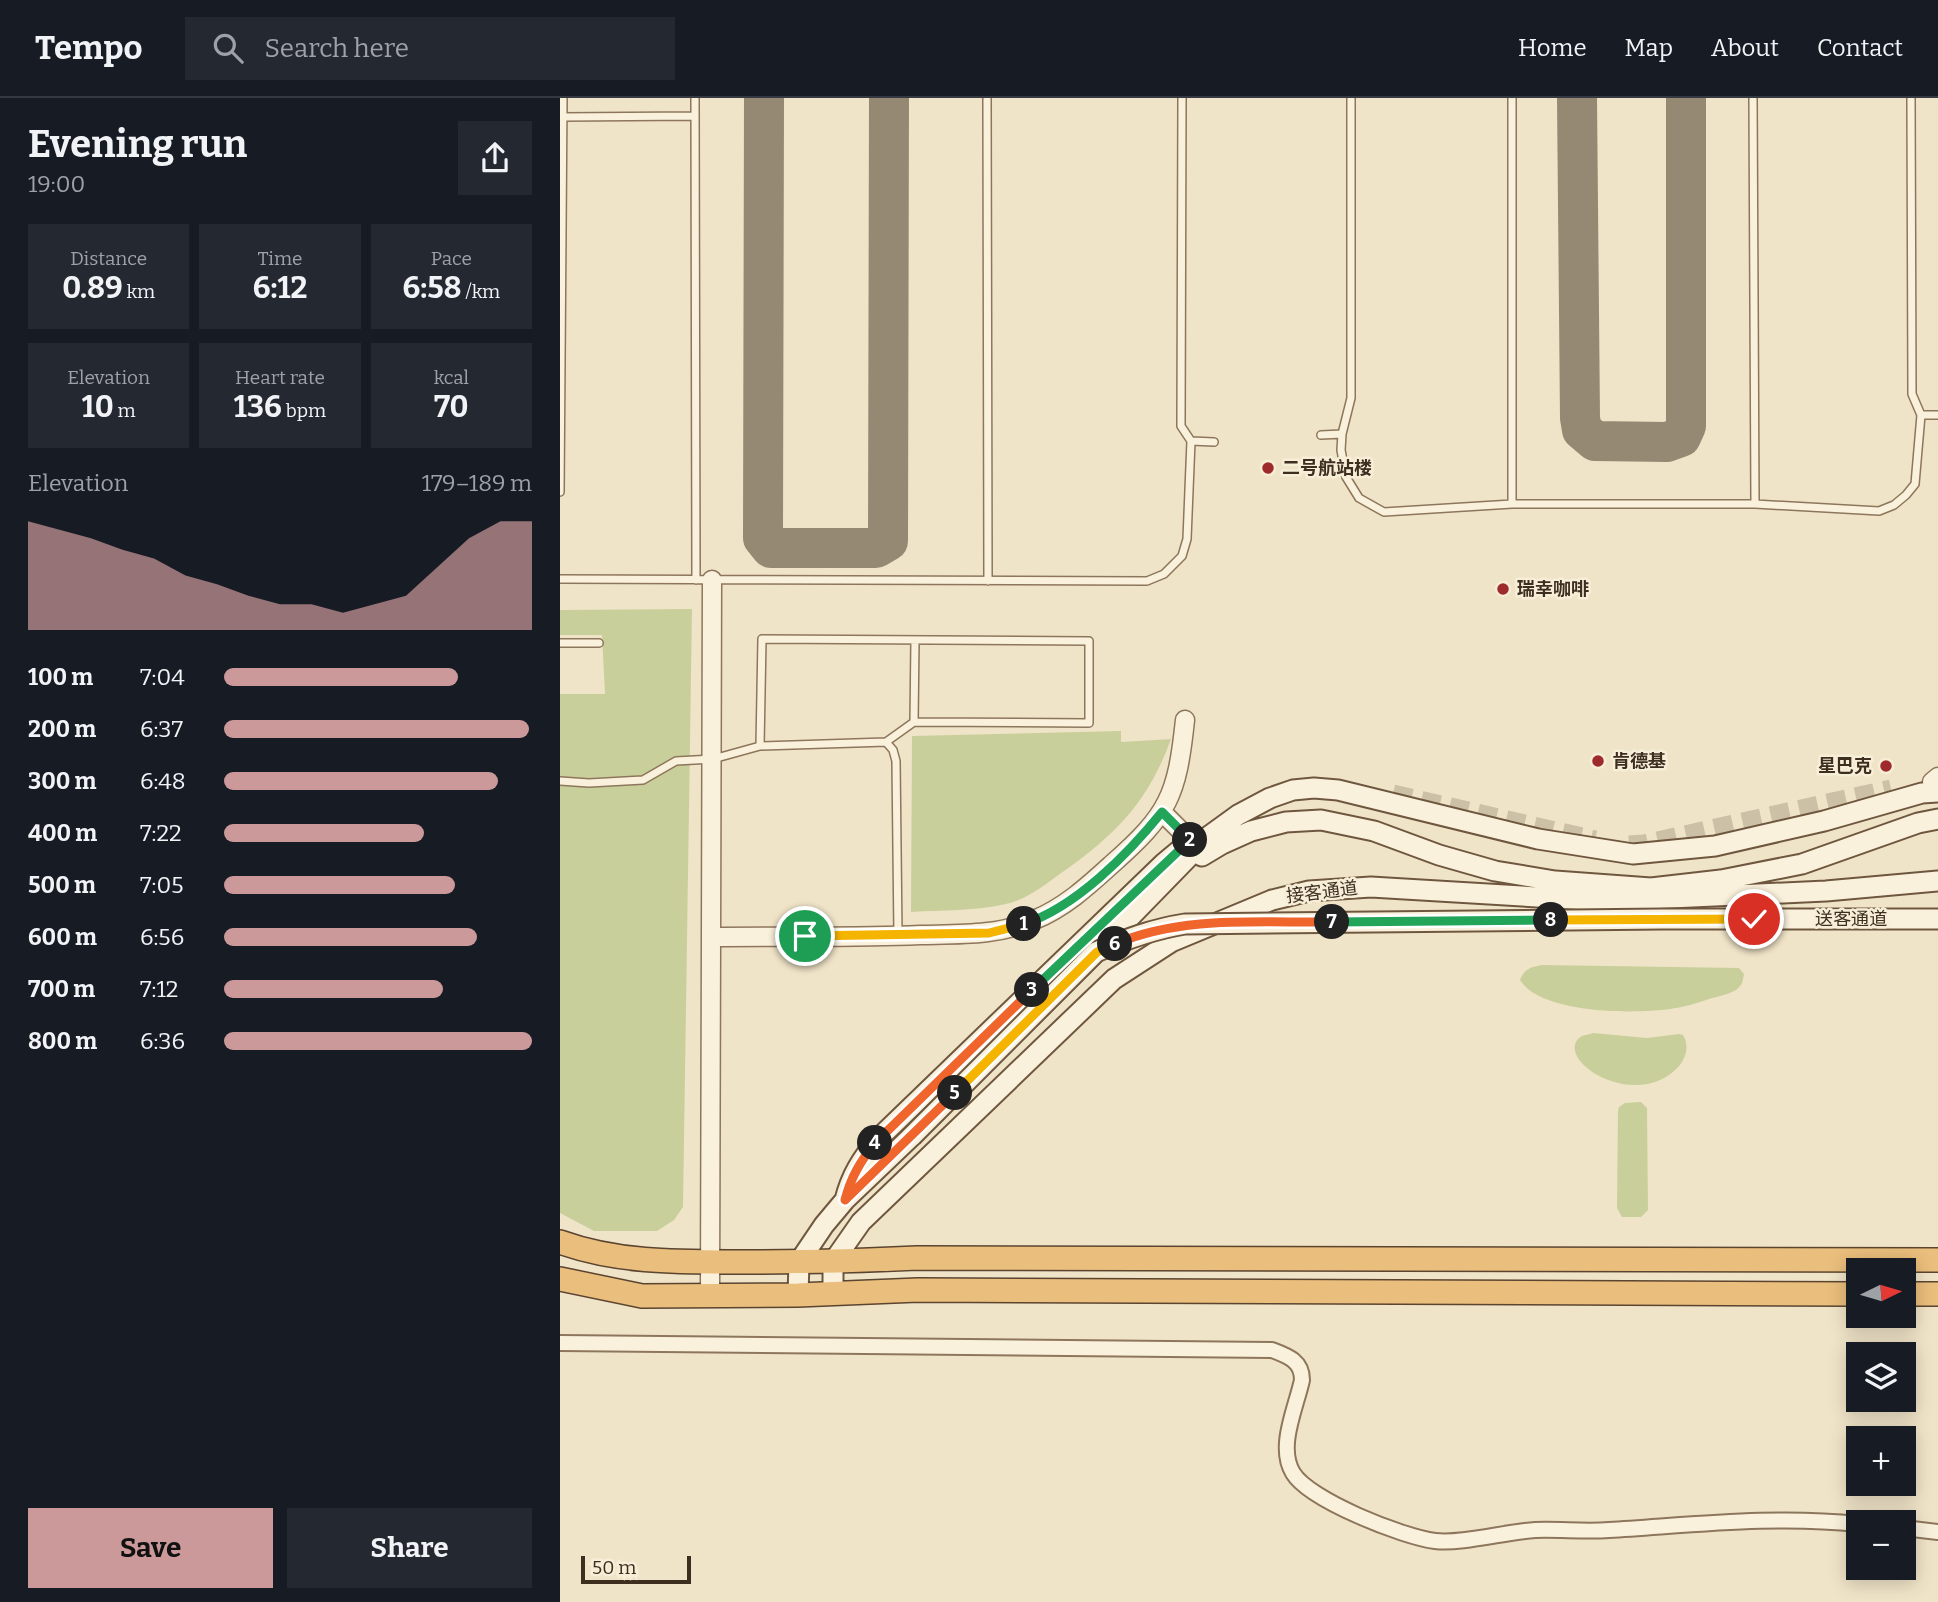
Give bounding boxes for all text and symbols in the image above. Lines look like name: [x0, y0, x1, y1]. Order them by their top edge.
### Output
search box: [185, 17, 675, 80]
text: Tempo: [35, 28, 143, 68]
icon: search: [209, 29, 247, 67]
text: Search here: [265, 33, 409, 64]
text: Home: [1518, 34, 1587, 62]
text: Map: [1625, 34, 1673, 62]
text: About: [1711, 34, 1779, 62]
text: Contact: [1817, 34, 1903, 62]
text: Evening run: [28, 121, 247, 167]
button: share: [458, 121, 532, 195]
text: 19:00: [28, 170, 85, 198]
text: Distance: [70, 247, 147, 270]
text: Time: [258, 247, 302, 270]
text: Pace: [431, 247, 472, 270]
text: 0.89: [62, 270, 123, 306]
text: 6:12: [253, 270, 307, 306]
text: 6:58: [402, 270, 462, 306]
text: km: [123, 280, 155, 303]
text: /km: [462, 280, 500, 303]
text: Elevation: [67, 366, 150, 389]
text: Heart rate: [235, 366, 325, 389]
text: kcal: [434, 366, 469, 389]
text: 10: [82, 389, 114, 425]
text: 136: [234, 389, 282, 425]
text: 70: [434, 389, 469, 425]
text: m: [114, 399, 136, 422]
text: bpm: [282, 399, 326, 422]
place label: 二号航站楼: [1282, 457, 1372, 479]
marker: 二号航站楼: [1260, 460, 1276, 476]
text: Elevation: [28, 469, 128, 497]
text: 179–189 m: [422, 469, 532, 497]
place label: 瑞幸咖啡: [1517, 578, 1589, 600]
marker: 瑞幸咖啡: [1495, 581, 1511, 597]
text: 100 m: [28, 663, 93, 691]
text: 7:04: [140, 663, 185, 691]
text: 200 m: [28, 715, 96, 743]
text: 6:37: [140, 715, 183, 743]
place label: 肯德基: [1612, 750, 1666, 772]
marker: 肯德基: [1590, 753, 1606, 769]
place label: 星巴克: [1818, 755, 1872, 777]
marker: 星巴克: [1878, 758, 1894, 774]
text: 300 m: [28, 767, 97, 795]
text: 6:48: [140, 767, 186, 795]
text: 400 m: [28, 819, 97, 847]
text: 7:22: [140, 819, 181, 847]
pin: 2: [1172, 822, 1208, 858]
text: 2: [1184, 828, 1195, 851]
text: 500 m: [28, 871, 96, 899]
text: 7:05: [140, 871, 183, 899]
street label: 接客通道: [1285, 877, 1359, 907]
pin: [1724, 889, 1784, 949]
icon: check: [1735, 900, 1773, 938]
pin: 8: [1534, 902, 1569, 938]
pin: 7: [1314, 904, 1350, 940]
pin: [775, 906, 835, 966]
pin: 1: [1007, 906, 1042, 942]
text: 8: [1545, 908, 1556, 931]
street label: 送客通道: [1815, 908, 1887, 930]
text: 7: [1326, 910, 1337, 933]
text: 1: [1019, 912, 1028, 935]
icon: arrive: [786, 917, 824, 955]
text: 600 m: [28, 923, 97, 951]
text: 6:56: [140, 923, 184, 951]
pin: 6: [1098, 926, 1132, 962]
text: 6: [1109, 932, 1120, 955]
pin: 3: [1014, 972, 1050, 1008]
text: 700 m: [28, 975, 95, 1003]
text: 7:12: [140, 975, 178, 1003]
text: 3: [1026, 978, 1037, 1001]
text: 800 m: [28, 1027, 97, 1055]
text: 6:36: [140, 1027, 185, 1055]
pin: 5: [938, 1076, 972, 1110]
text: 5: [949, 1081, 960, 1104]
pin: 4: [858, 1126, 892, 1160]
text: 4: [869, 1131, 880, 1154]
north arrow: [1846, 1258, 1916, 1328]
map controls: [1846, 1258, 1916, 1580]
button: layers: [1846, 1342, 1916, 1412]
button: +: [1846, 1426, 1916, 1496]
button: Save: [28, 1508, 273, 1588]
button: Share: [287, 1508, 532, 1588]
button: −: [1846, 1510, 1916, 1580]
scale bar: [581, 1553, 691, 1585]
text: 50 m: [592, 1556, 636, 1579]

